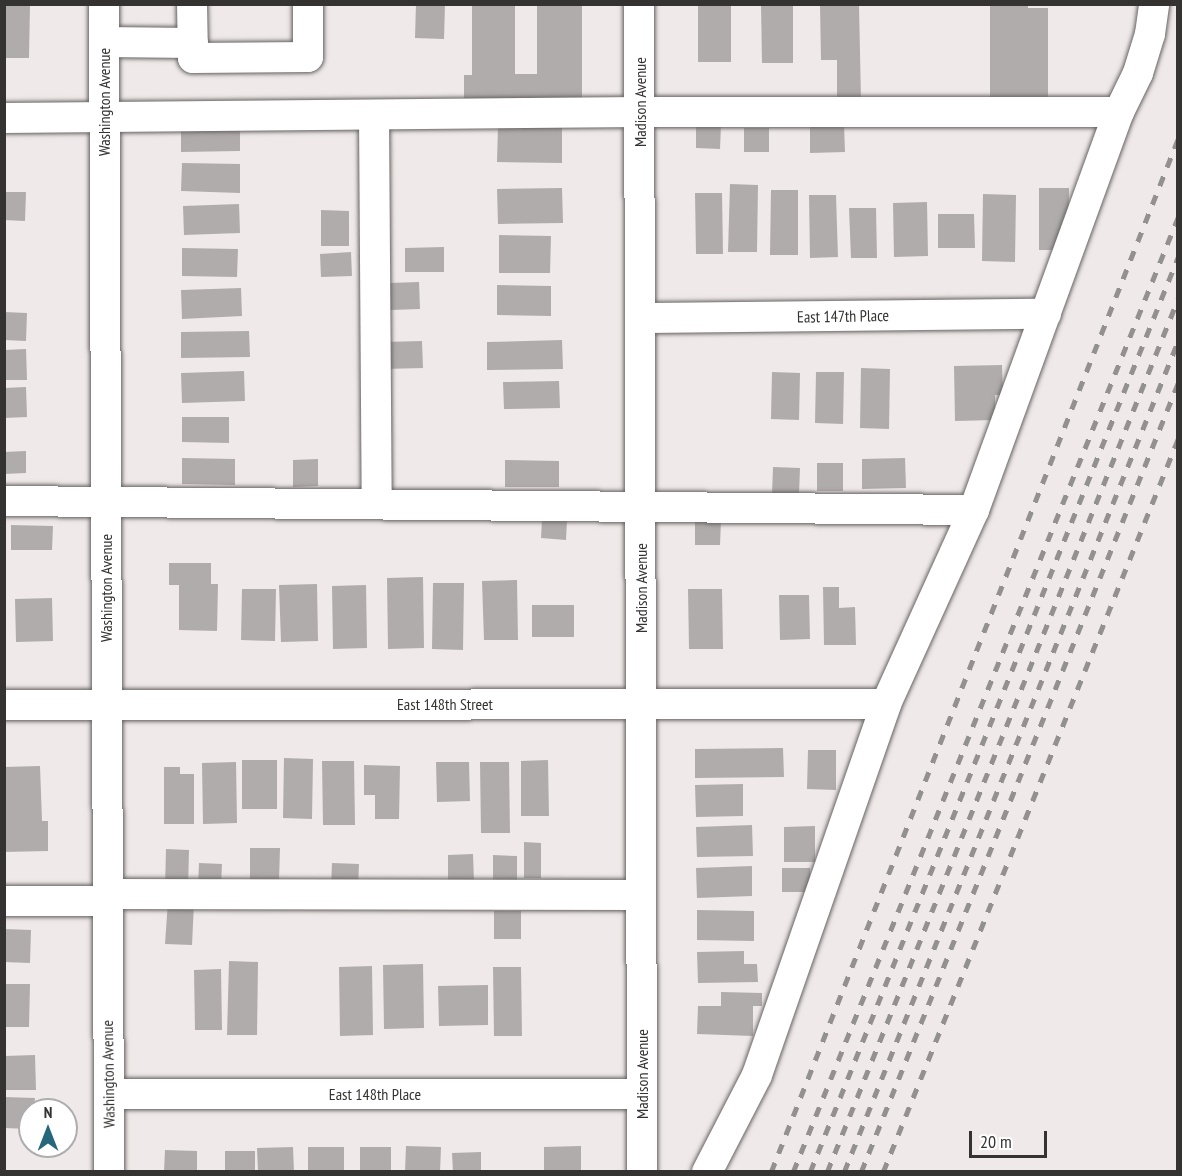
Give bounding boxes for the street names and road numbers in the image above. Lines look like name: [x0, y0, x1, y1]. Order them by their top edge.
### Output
street label: Washington Avenue: [94, 48, 114, 156]
street label: Madison Avenue: [630, 57, 650, 147]
street label: East 147th Place: [797, 306, 889, 326]
street label: Washington Avenue: [96, 534, 116, 642]
street label: Madison Avenue: [631, 543, 651, 633]
street label: East 148th Street: [397, 694, 493, 714]
street label: Washington Avenue: [97, 1020, 119, 1128]
street label: Madison Avenue: [632, 1029, 652, 1119]
street label: East 148th Place: [329, 1084, 421, 1104]

